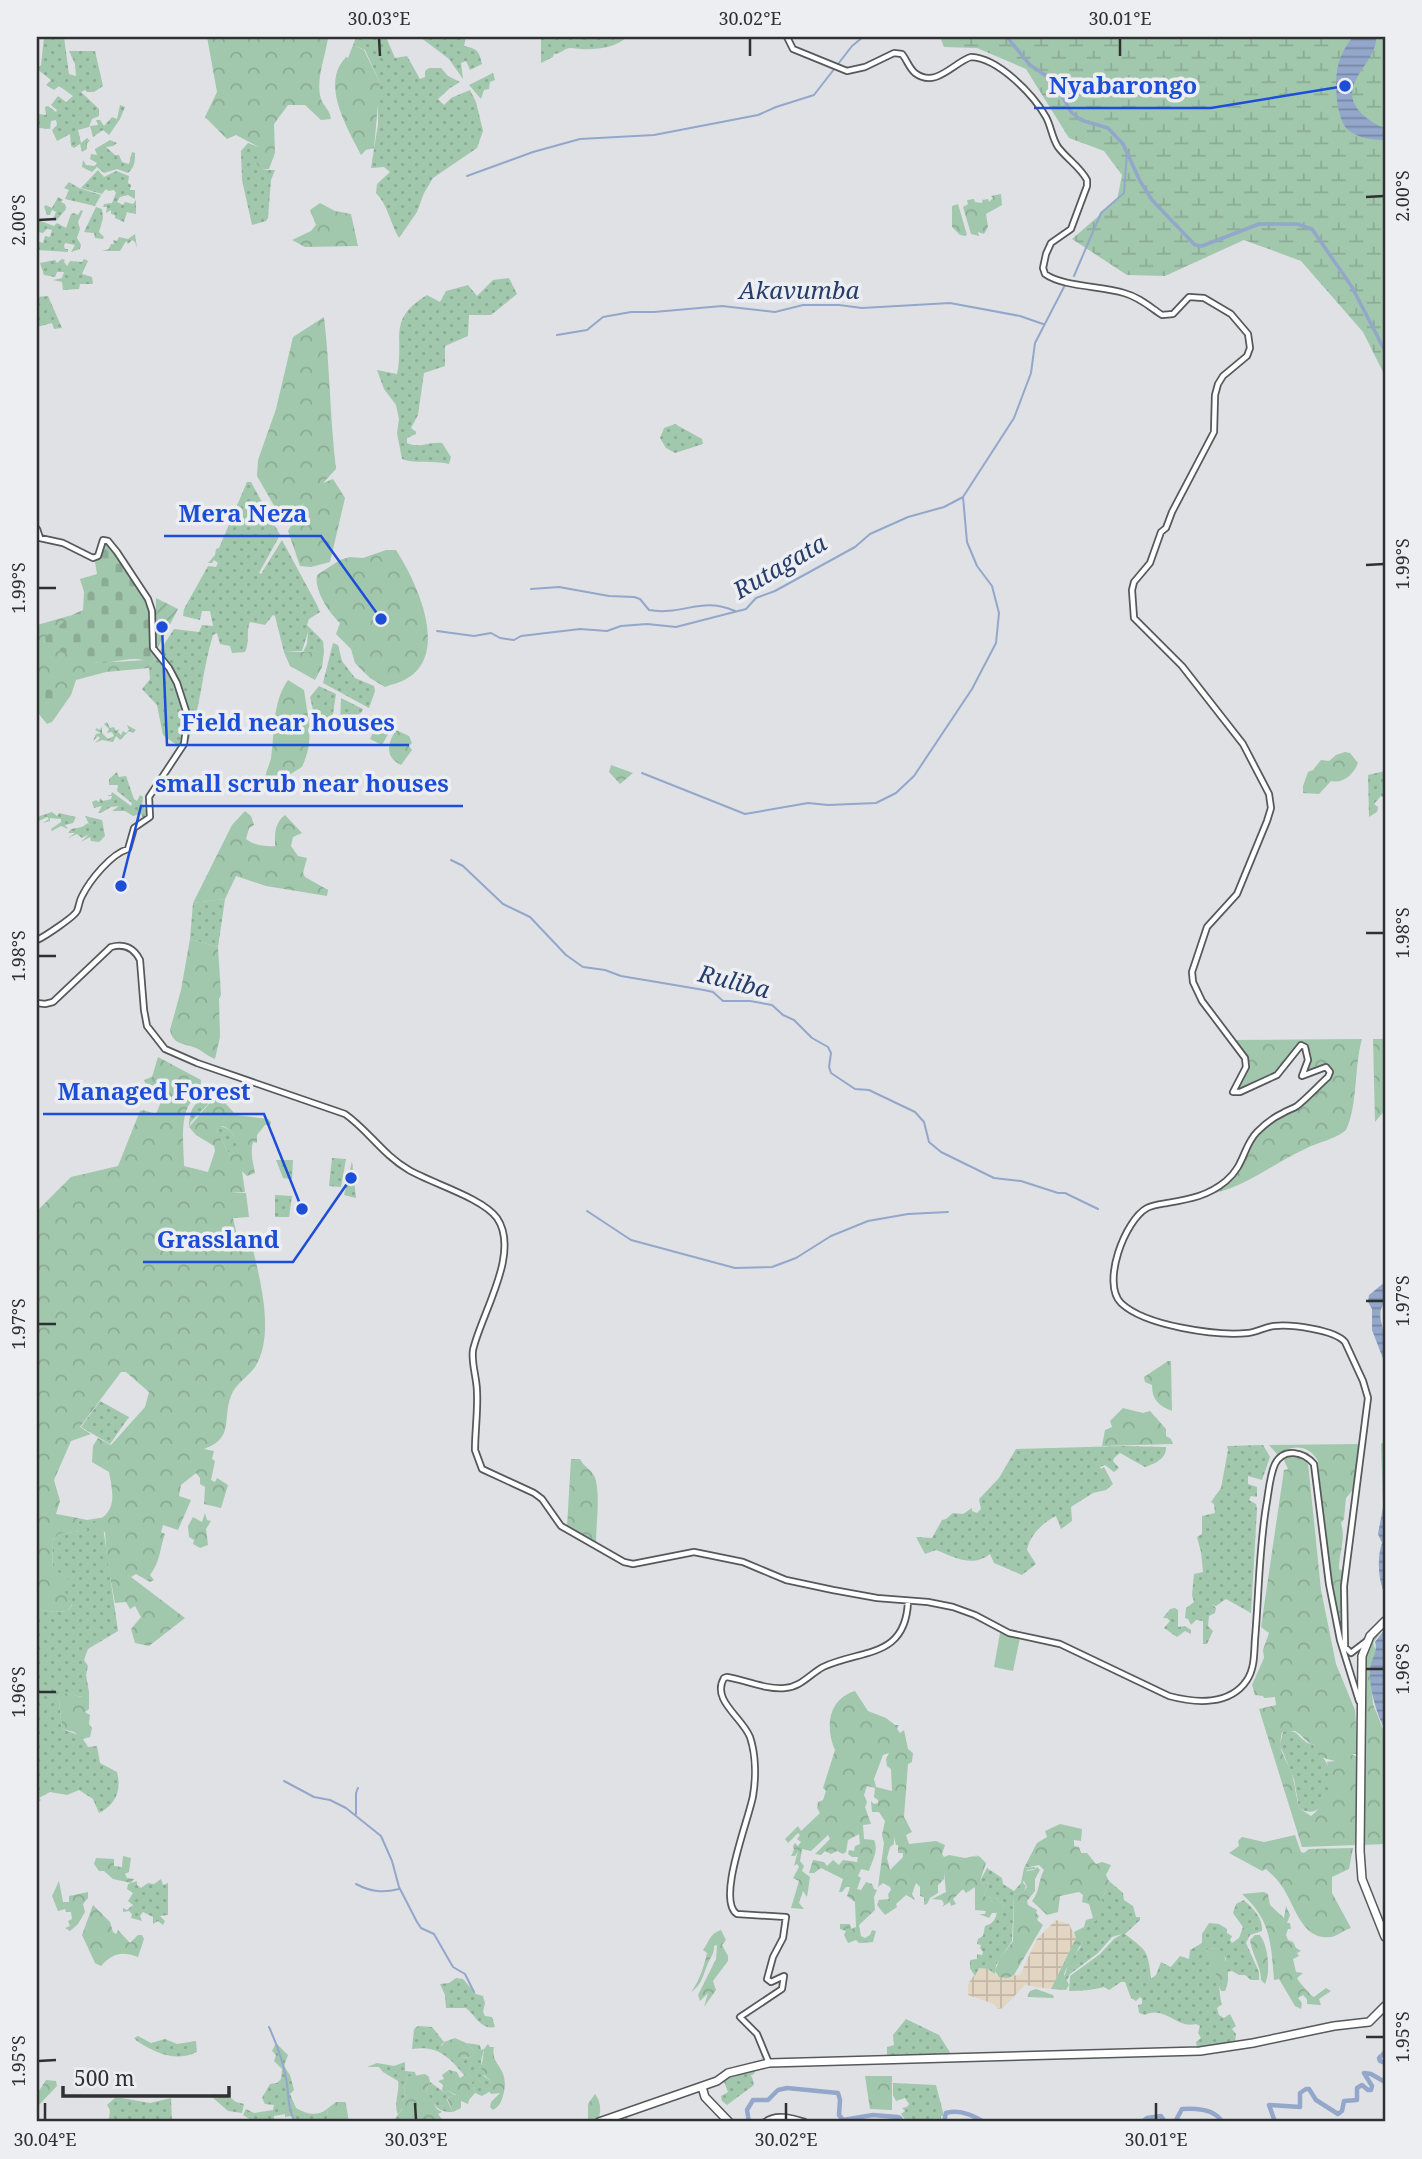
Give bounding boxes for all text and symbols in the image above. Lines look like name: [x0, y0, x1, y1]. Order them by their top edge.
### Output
text: 30.03°E: [347, 6, 411, 30]
text: 30.02°E: [718, 6, 782, 30]
text: 30.01°E: [1088, 6, 1152, 30]
callout: Nyabarongo: [1034, 63, 1211, 108]
text: Nyabarongo: [1049, 68, 1197, 101]
text: 2.00°S: [1390, 170, 1414, 222]
text: 2.00°S: [6, 194, 30, 246]
water label: Akavumba: [737, 273, 859, 306]
callout: Mera Neza: [164, 491, 321, 536]
text: Mera Neza: [178, 496, 308, 529]
water label: Rutagata: [726, 526, 832, 606]
text: 1.99°S: [1390, 538, 1414, 590]
text: 1.99°S: [6, 562, 30, 614]
callout: Field near houses: [167, 700, 409, 745]
text: Field near houses: [181, 705, 395, 738]
callout: small scrub near houses: [141, 761, 463, 806]
text: small scrub near houses: [155, 766, 449, 799]
text: 1.98°S: [1390, 907, 1414, 959]
text: 1.98°S: [6, 930, 30, 982]
water label: Ruliba: [694, 956, 774, 1005]
callout: Managed Forest: [43, 1069, 264, 1114]
text: Managed Forest: [58, 1074, 251, 1107]
callout: Grassland: [143, 1217, 293, 1262]
text: Grassland: [157, 1222, 280, 1255]
text: 1.97°S: [1390, 1275, 1414, 1327]
text: 1.97°S: [6, 1298, 30, 1350]
text: 1.96°S: [1390, 1643, 1414, 1695]
text: 1.96°S: [6, 1666, 30, 1718]
text: 1.95°S: [1390, 2011, 1414, 2063]
text: 1.95°S: [6, 2035, 30, 2087]
scale bar: [63, 2054, 229, 2098]
text: 500 m: [74, 2064, 135, 2092]
text: 30.04°E: [13, 2127, 77, 2151]
text: 30.03°E: [384, 2127, 448, 2151]
text: 30.02°E: [754, 2127, 818, 2151]
text: 30.01°E: [1124, 2127, 1188, 2151]

